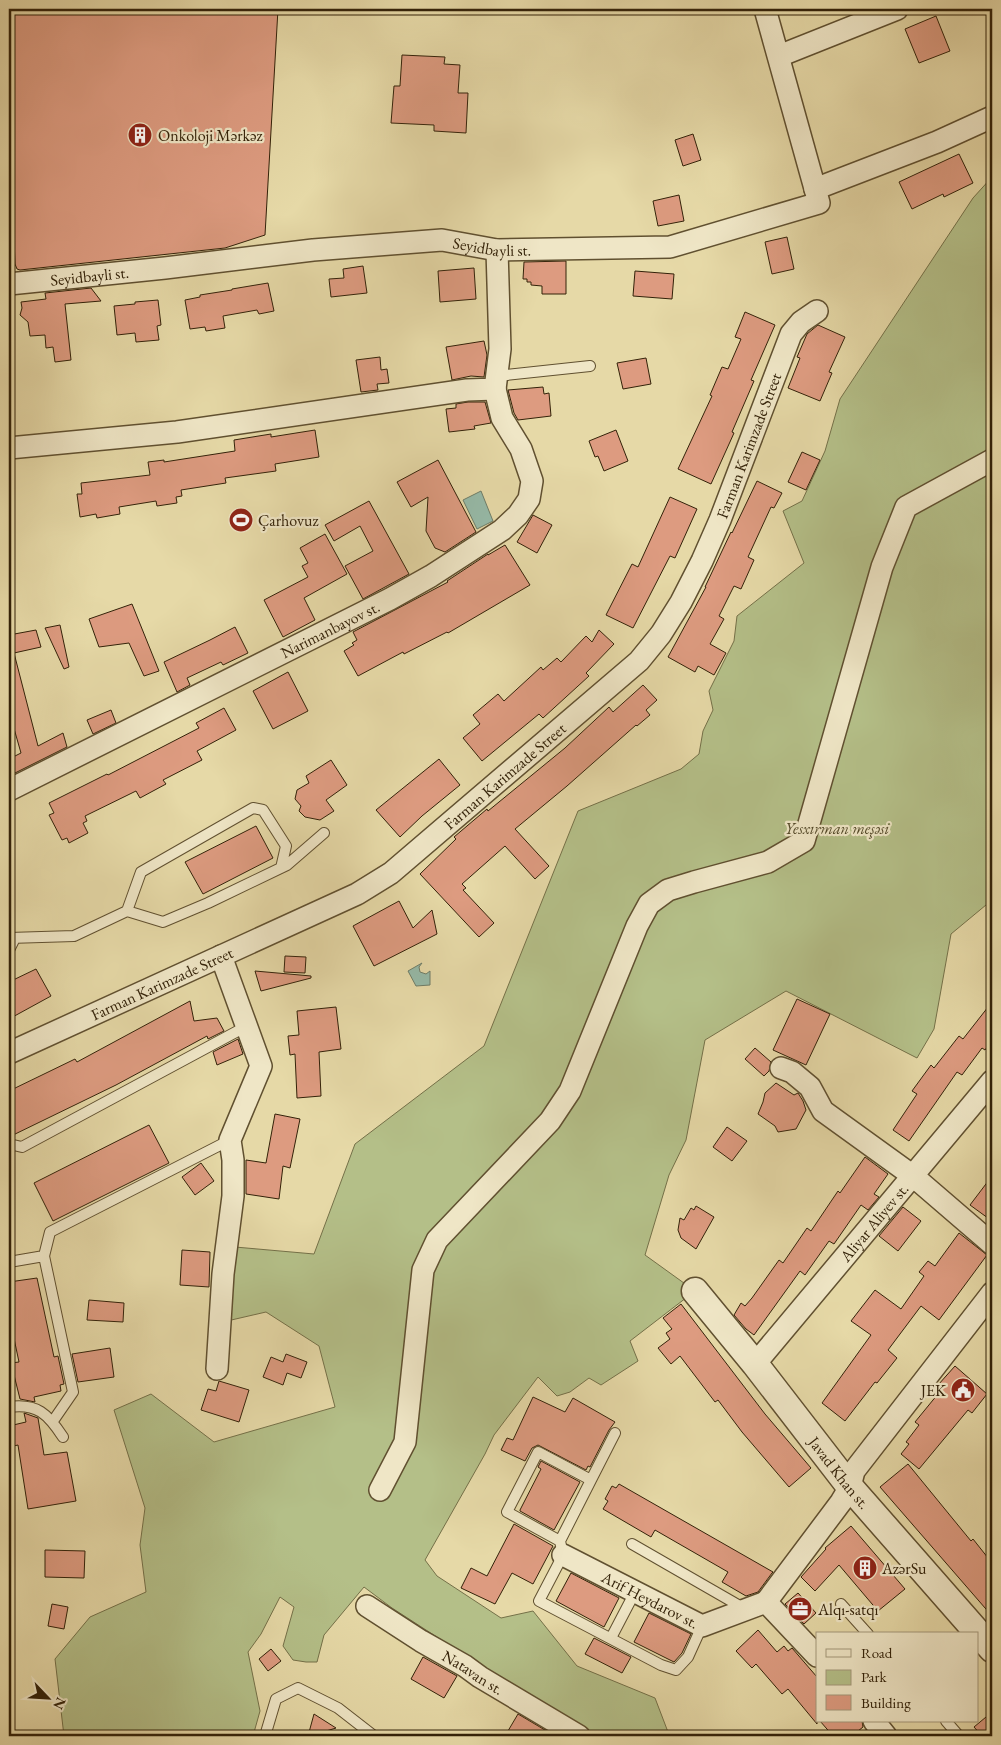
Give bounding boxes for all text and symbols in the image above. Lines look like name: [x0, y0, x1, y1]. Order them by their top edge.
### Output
building icon: Onkoloji Mərkəz: [127, 122, 153, 148]
place label: Onkoloji Mərkəz: [158, 125, 262, 146]
street label: Seyidbayli st.: [451, 232, 531, 261]
street label: Seyidbayli st.: [49, 262, 130, 291]
street label: Farman Karimzade Street: [712, 370, 786, 521]
sports icon: Çarhovuz: [228, 507, 254, 533]
place label: Çarhovuz: [258, 510, 318, 531]
street label: Narimanbayov st.: [277, 596, 383, 663]
street label: Farman Karimzade Street: [439, 718, 570, 834]
park label: Yesxırman meşəsi: [785, 818, 891, 839]
street label: Farman Karimzade Street: [88, 942, 237, 1025]
street label: Aliyar Aliyev st.: [835, 1179, 913, 1267]
public building icon: JEK: [950, 1377, 976, 1403]
place label: JEK: [919, 1380, 947, 1401]
street label: Javad Khan st.: [803, 1431, 874, 1514]
building icon: AzərSu: [852, 1555, 878, 1581]
place label: AzərSu: [881, 1558, 927, 1579]
street label: Arif Heydarov st.: [597, 1566, 702, 1634]
office icon: Alqı-satqı: [787, 1596, 813, 1622]
place label: Alqı-satqı: [817, 1599, 878, 1620]
legend: [816, 1632, 978, 1722]
text: Road: [861, 1643, 893, 1662]
street label: Natavan st.: [438, 1645, 507, 1700]
text: Park: [861, 1667, 888, 1686]
north arrow: [22, 1672, 72, 1722]
text: Building: [861, 1693, 911, 1712]
text: N: [49, 1695, 70, 1713]

